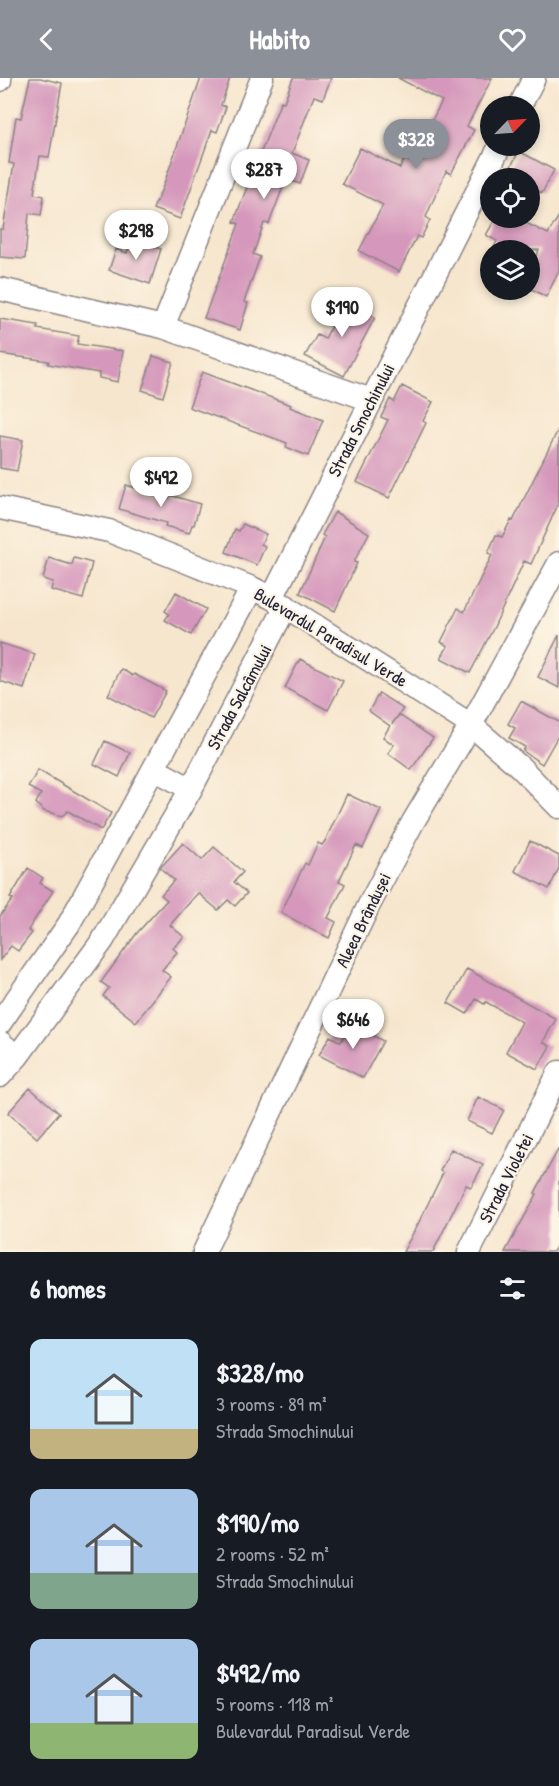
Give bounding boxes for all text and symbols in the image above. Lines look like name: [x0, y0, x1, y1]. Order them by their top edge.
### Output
text: Habito: [249, 21, 310, 57]
icon: back: [30, 23, 63, 56]
icon: heart: [496, 23, 529, 56]
north arrow: [480, 96, 540, 156]
map controls: [480, 96, 540, 300]
pin: $328: [380, 119, 452, 170]
text: $328: [397, 125, 435, 152]
pin: $287: [228, 149, 300, 200]
text: $287: [245, 155, 283, 182]
button: locate: [480, 168, 540, 228]
pin: $298: [100, 210, 172, 261]
text: $298: [118, 216, 154, 243]
button: layers: [480, 240, 540, 300]
pin: $190: [306, 287, 378, 338]
text: $190: [325, 293, 359, 320]
street label: Strada Smochinului: [322, 359, 400, 481]
pin: $492: [125, 457, 197, 508]
text: $492: [144, 463, 178, 490]
street label: Bulevardul Paradisul Verde: [250, 581, 412, 693]
street label: Strada Salcâmului: [201, 640, 277, 754]
street label: Aleea Brândușei: [329, 868, 397, 972]
pin: $646: [317, 999, 389, 1050]
text: $646: [336, 1005, 370, 1032]
street label: Strada Violetei: [473, 1129, 539, 1227]
text: 6 homes: [30, 1271, 106, 1306]
icon: filters: [496, 1272, 529, 1305]
text: $328/mo: [216, 1355, 303, 1390]
icon: home: [78, 1363, 150, 1435]
text: 3 rooms · 89 m²: [216, 1390, 327, 1417]
text: Strada Smochinului: [216, 1417, 354, 1444]
text: $190/mo: [216, 1505, 299, 1540]
icon: home: [78, 1513, 150, 1585]
text: 2 rooms · 52 m²: [216, 1540, 329, 1567]
text: Strada Smochinului: [216, 1567, 354, 1594]
text: $492/mo: [216, 1655, 300, 1690]
icon: home: [78, 1663, 150, 1735]
text: 5 rooms · 118 m²: [216, 1690, 333, 1717]
text: Bulevardul Paradisul Verde: [216, 1717, 410, 1744]

